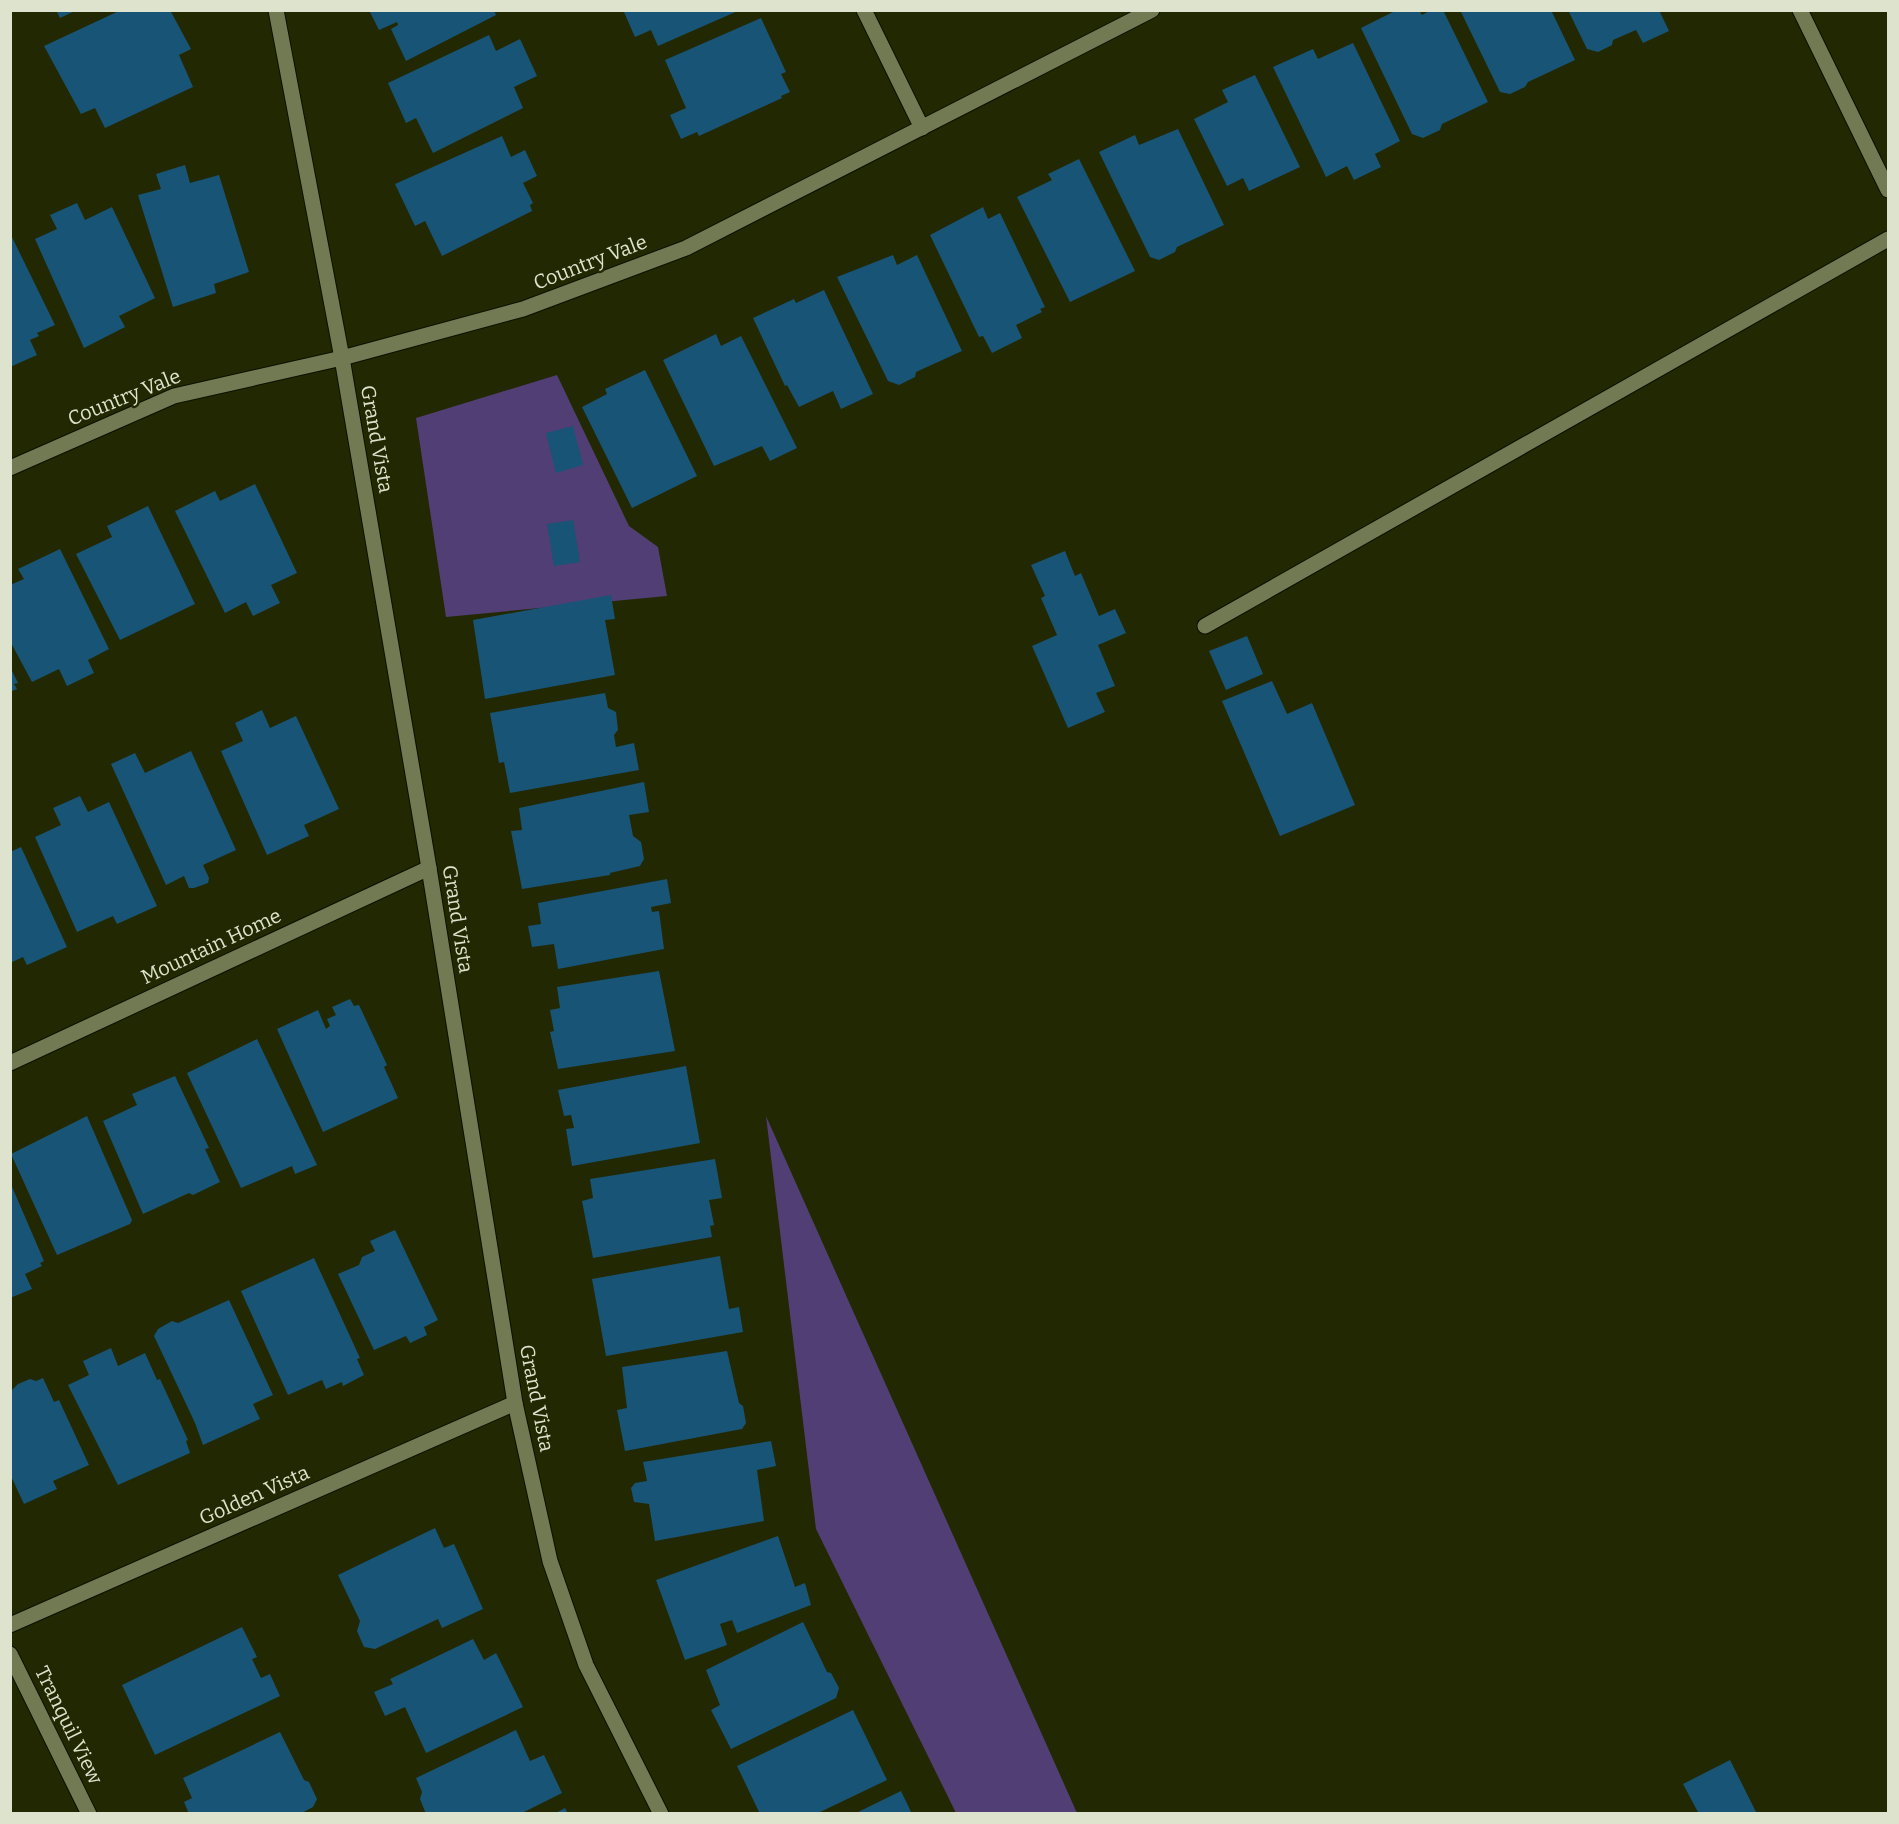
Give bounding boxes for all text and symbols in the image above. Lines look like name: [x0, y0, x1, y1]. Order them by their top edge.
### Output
street label: Country Vale: [530, 229, 650, 295]
street label: Country Vale: [64, 363, 184, 431]
street label: Grand Vista: [356, 383, 398, 495]
street label: Grand Vista: [438, 863, 478, 975]
street label: Mountain Home: [137, 903, 285, 989]
street label: Grand Vista: [515, 1342, 559, 1454]
street label: Golden Vista: [195, 1460, 313, 1530]
street label: Tranquil View: [30, 1662, 108, 1789]

